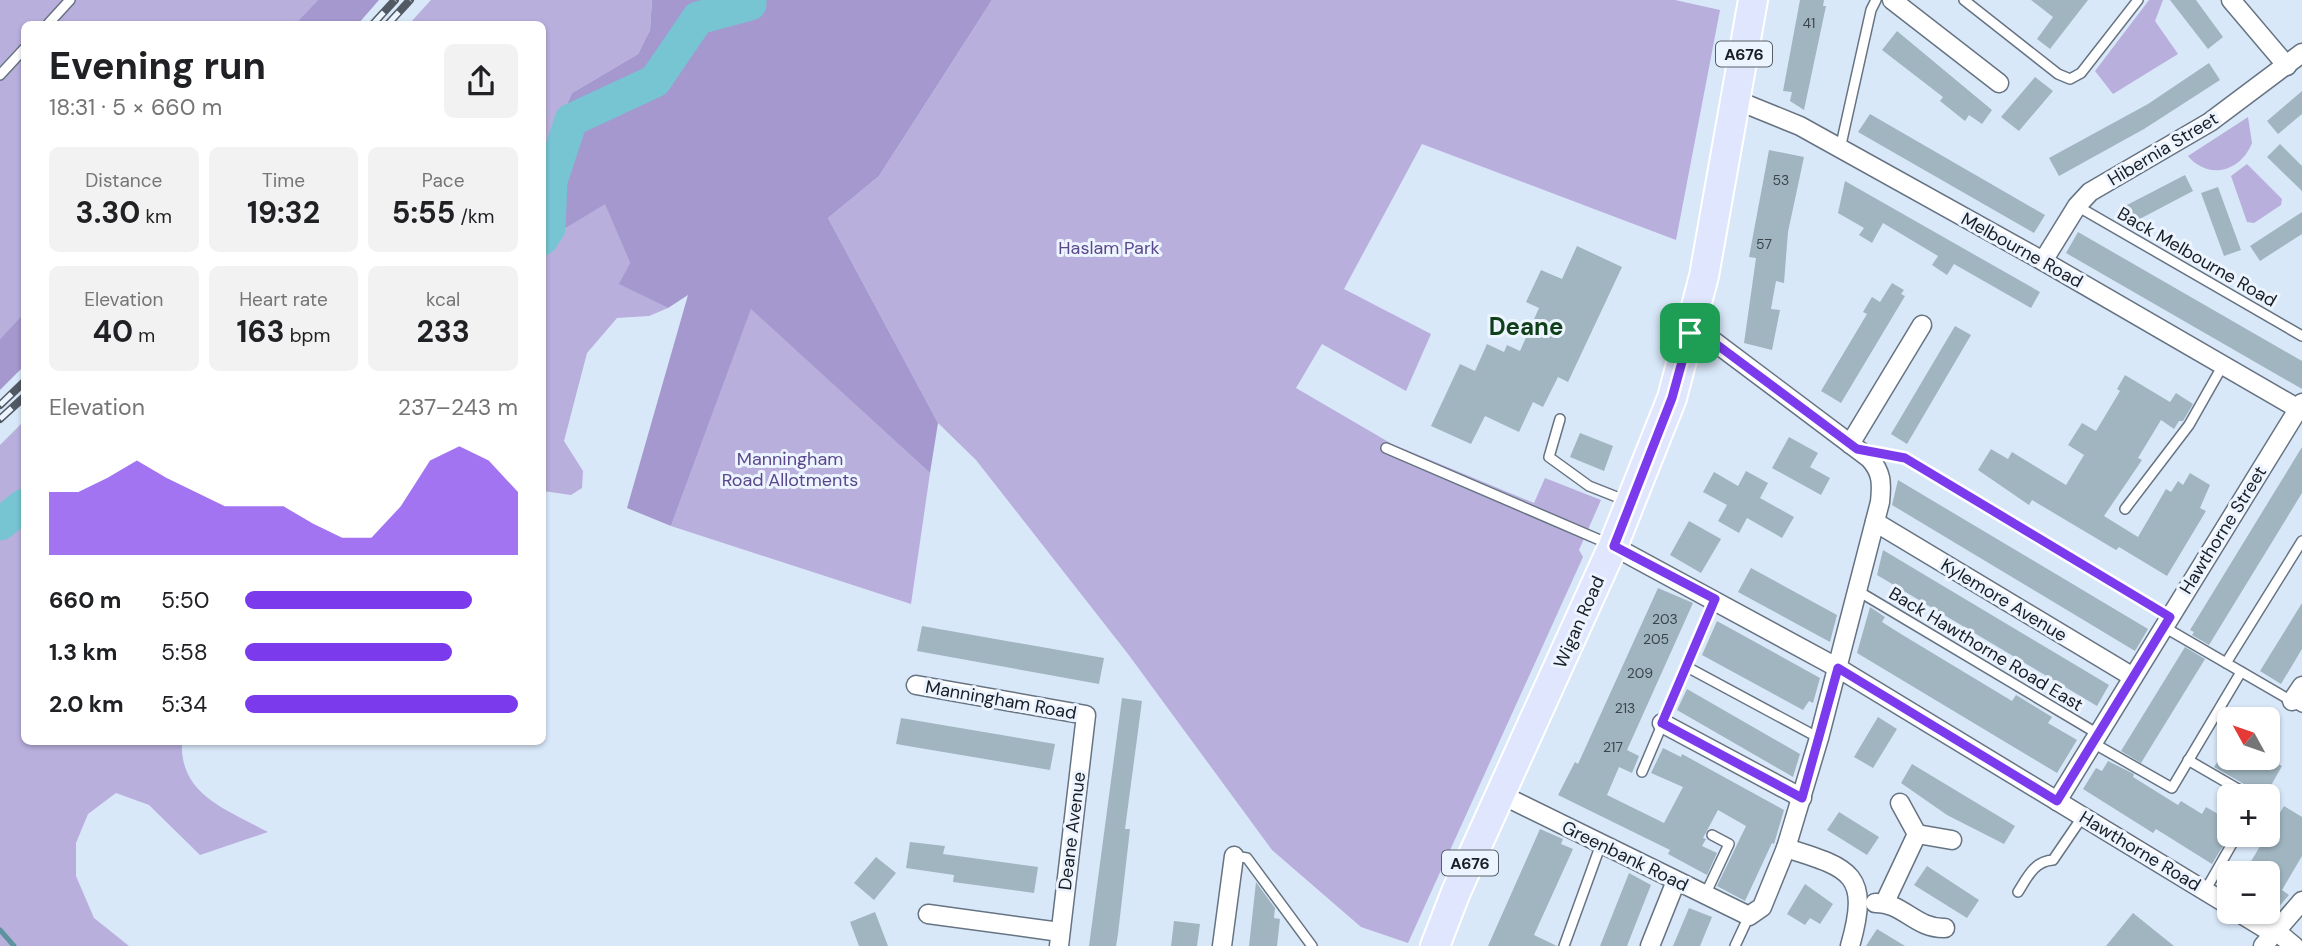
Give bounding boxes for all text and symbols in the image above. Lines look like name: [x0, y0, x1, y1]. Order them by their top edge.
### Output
house number: 41: [1803, 14, 1815, 32]
text: Evening run: [49, 41, 266, 91]
road number: A676: [1716, 42, 1772, 66]
button: share: [444, 44, 518, 118]
text: 18:31 · 5 × 660 m: [49, 92, 222, 122]
street label: Hibernia Street: [2103, 107, 2223, 191]
text: Distance: [85, 168, 162, 193]
text: Time: [262, 168, 305, 193]
text: Pace: [422, 168, 464, 193]
house number: 53: [1773, 171, 1789, 189]
text: 3.30: [76, 193, 140, 232]
text: 19:32: [247, 193, 320, 232]
text: 5:55: [392, 193, 455, 232]
street label: Back Melbourne Road: [2113, 202, 2281, 312]
text: km: [140, 204, 172, 229]
text: /km: [455, 204, 494, 229]
street label: Melbourne Road: [1957, 207, 2087, 293]
house number: 57: [1756, 235, 1772, 253]
park label: Haslam Park: [1058, 236, 1160, 260]
text: Elevation: [84, 287, 163, 312]
text: Heart rate: [239, 287, 328, 312]
text: kcal: [426, 287, 460, 312]
pin: [1660, 303, 1720, 363]
district label: Deane: [1489, 311, 1563, 342]
text: 40: [93, 312, 133, 351]
text: 163: [237, 312, 285, 351]
text: 233: [416, 312, 470, 351]
icon: arrive: [1671, 314, 1709, 352]
text: m: [133, 323, 155, 348]
text: bpm: [285, 323, 330, 348]
text: Elevation: [49, 392, 145, 422]
text: 237–243 m: [398, 392, 518, 422]
park label: Manningham Road Allotments: [722, 447, 858, 492]
street label: Hawthorne Street: [2174, 461, 2272, 599]
street label: Kylemore Avenue: [1936, 553, 2072, 647]
street label: Wigan Road: [1548, 572, 1610, 672]
street label: Back Hawthorne Road East: [1884, 581, 2088, 717]
text: 660 m: [49, 585, 121, 615]
text: 5:50: [161, 585, 209, 615]
house number: 203: [1652, 610, 1678, 628]
house number: 205: [1643, 630, 1669, 648]
text: 1.3 km: [49, 637, 117, 667]
text: 5:58: [161, 637, 208, 667]
house number: 209: [1627, 664, 1653, 682]
street label: Manningham Road: [923, 675, 1079, 725]
text: 2.0 km: [49, 689, 124, 719]
text: 5:34: [161, 689, 207, 719]
house number: 213: [1615, 699, 1635, 717]
north arrow: [2217, 707, 2280, 770]
map controls: [2217, 707, 2280, 924]
house number: 217: [1603, 738, 1623, 756]
street label: Deane Avenue: [1053, 771, 1091, 891]
button: +: [2217, 784, 2280, 847]
street label: Hawthorne Road: [2075, 805, 2205, 897]
street label: Greenbank Road: [1558, 815, 1692, 897]
road number: A676: [1442, 850, 1498, 876]
button: −: [2217, 861, 2280, 924]

